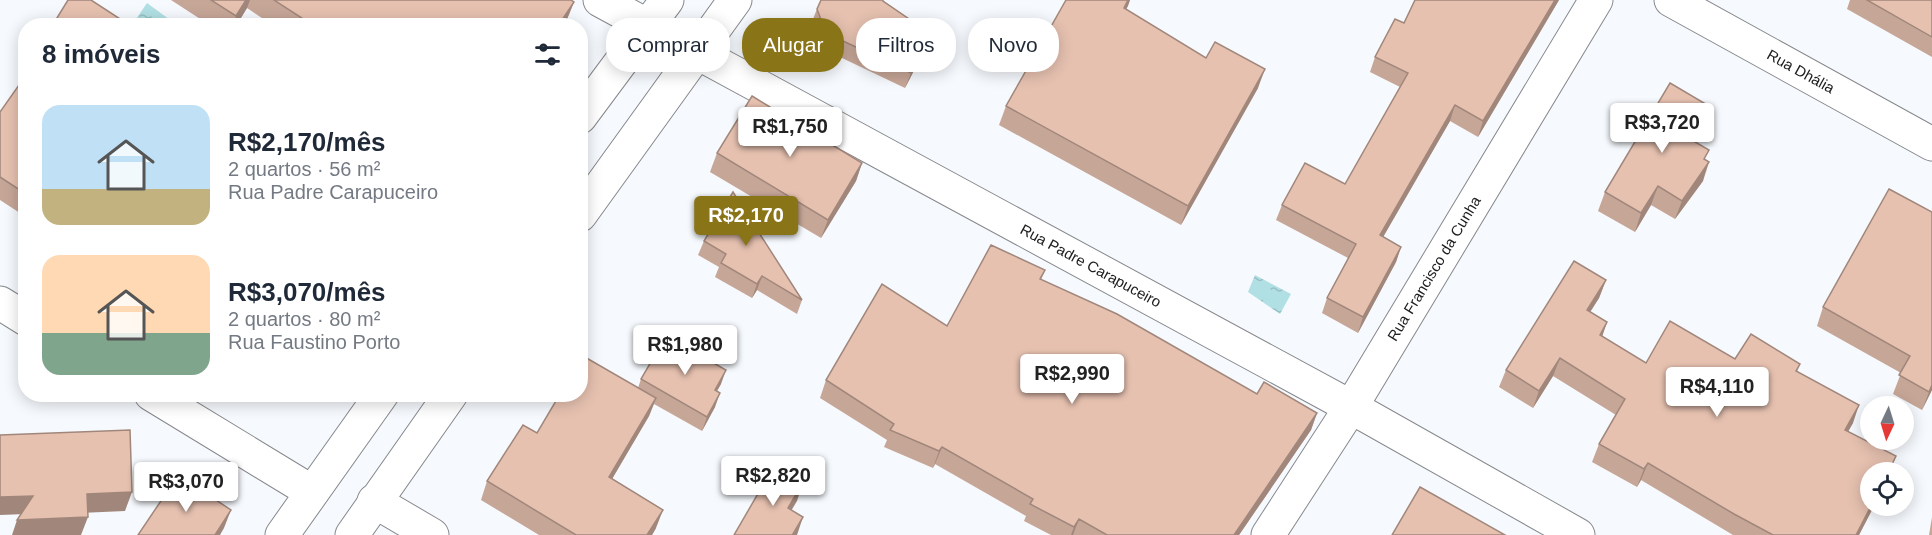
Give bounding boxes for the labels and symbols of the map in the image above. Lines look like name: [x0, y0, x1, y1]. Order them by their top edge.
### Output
street label: Rua Dhália: [1764, 46, 1838, 97]
pin: R$3,720: [1607, 103, 1717, 154]
pin: R$1,750: [735, 107, 845, 158]
street label: Rua Francisco da Cunha: [1384, 192, 1484, 344]
pin: R$2,170: [691, 196, 801, 247]
street label: Rua Padre Carapuceiro: [1017, 220, 1164, 310]
pin: R$1,980: [630, 325, 740, 376]
pin: R$2,990: [1017, 354, 1127, 405]
pin: R$4,110: [1662, 367, 1772, 418]
north arrow: [1860, 396, 1914, 450]
pin: R$2,820: [718, 456, 828, 507]
pin: R$3,070: [131, 462, 241, 513]

